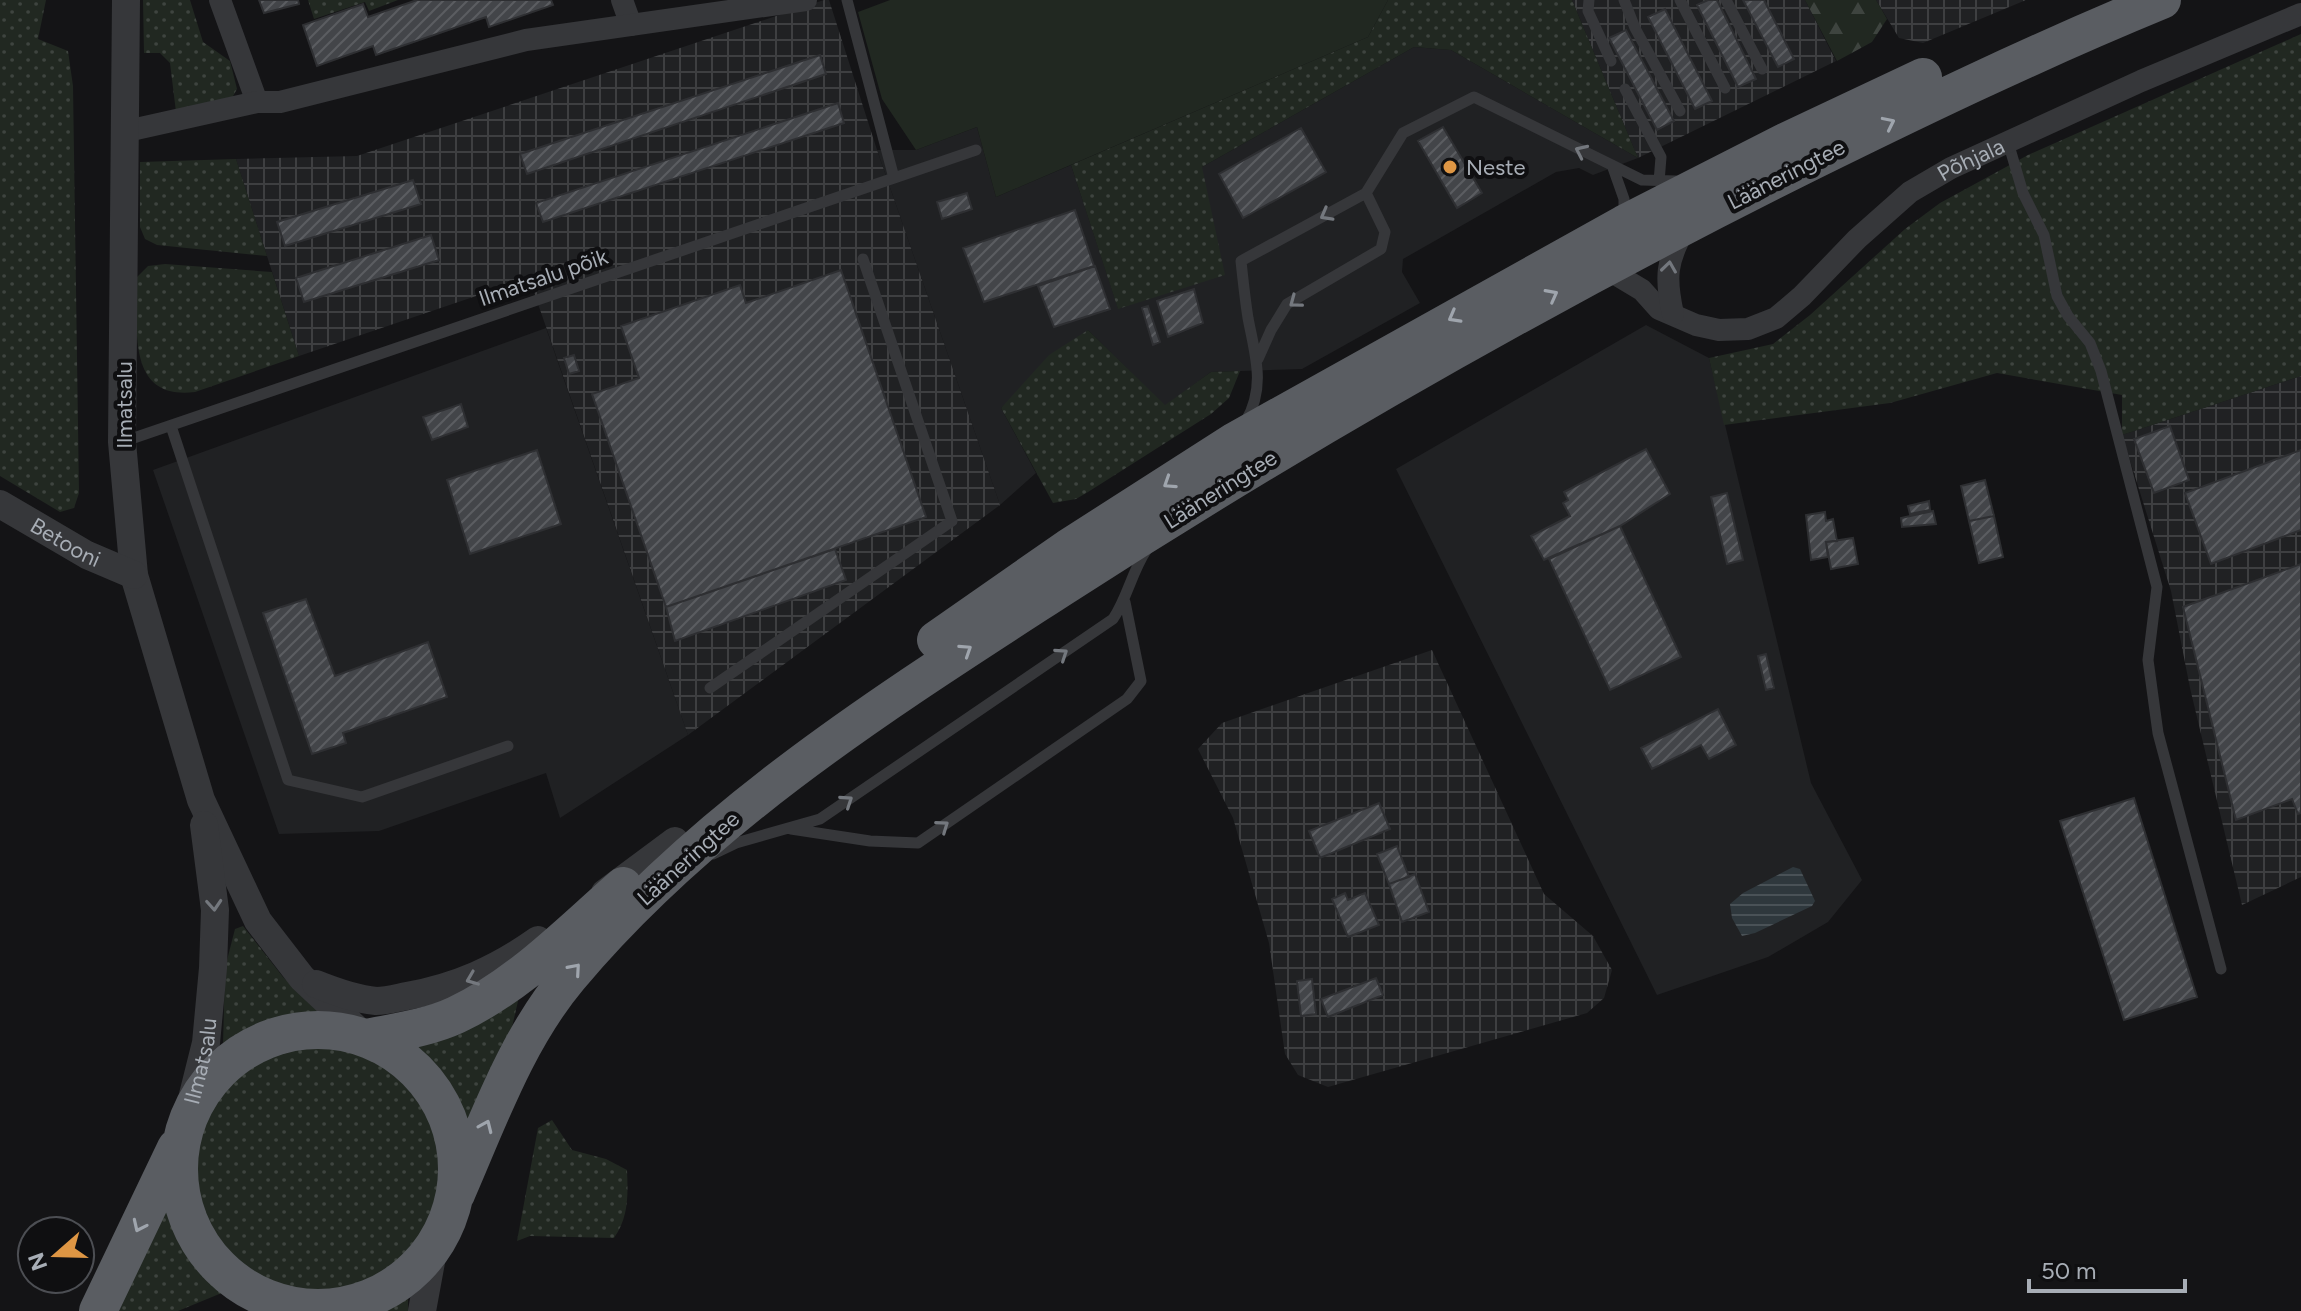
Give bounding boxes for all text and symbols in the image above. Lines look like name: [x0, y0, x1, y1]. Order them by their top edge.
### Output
one-way arrow: [1881, 117, 1896, 132]
street label: Põhjala: [1932, 132, 2009, 187]
street label: Lääneringtee: [1723, 133, 1849, 216]
one-way arrow: [1575, 145, 1589, 161]
place label: Neste: [1466, 154, 1526, 181]
marker: Neste: [1441, 158, 1459, 176]
one-way arrow: [1320, 205, 1334, 221]
street label: Ilmatsalu põik: [475, 243, 612, 312]
one-way arrow: [1660, 260, 1677, 274]
one-way arrow: [1543, 289, 1558, 305]
one-way arrow: [1289, 292, 1304, 306]
one-way arrow: [1448, 307, 1463, 323]
street label: Ilmatsalu: [111, 361, 138, 449]
street label: Lääneringtee: [1159, 444, 1282, 535]
one-way arrow: [1163, 474, 1178, 489]
street label: Betooni: [25, 512, 104, 573]
one-way arrow: [957, 645, 972, 660]
one-way arrow: [1053, 649, 1067, 664]
one-way arrow: [839, 796, 853, 811]
street label: Lääneringtee: [632, 805, 745, 911]
one-way arrow: [934, 821, 948, 836]
one-way arrow: [205, 899, 222, 912]
one-way arrow: [565, 964, 580, 979]
one-way arrow: [466, 969, 480, 986]
street label: Ilmatsalu: [178, 1017, 222, 1107]
one-way arrow: [477, 1120, 493, 1134]
north arrow: [16, 1215, 96, 1295]
one-way arrow: [133, 1218, 149, 1233]
scale bar: [2029, 1243, 2185, 1293]
text: N: [22, 1249, 53, 1274]
text: 50 m: [2041, 1256, 2097, 1285]

